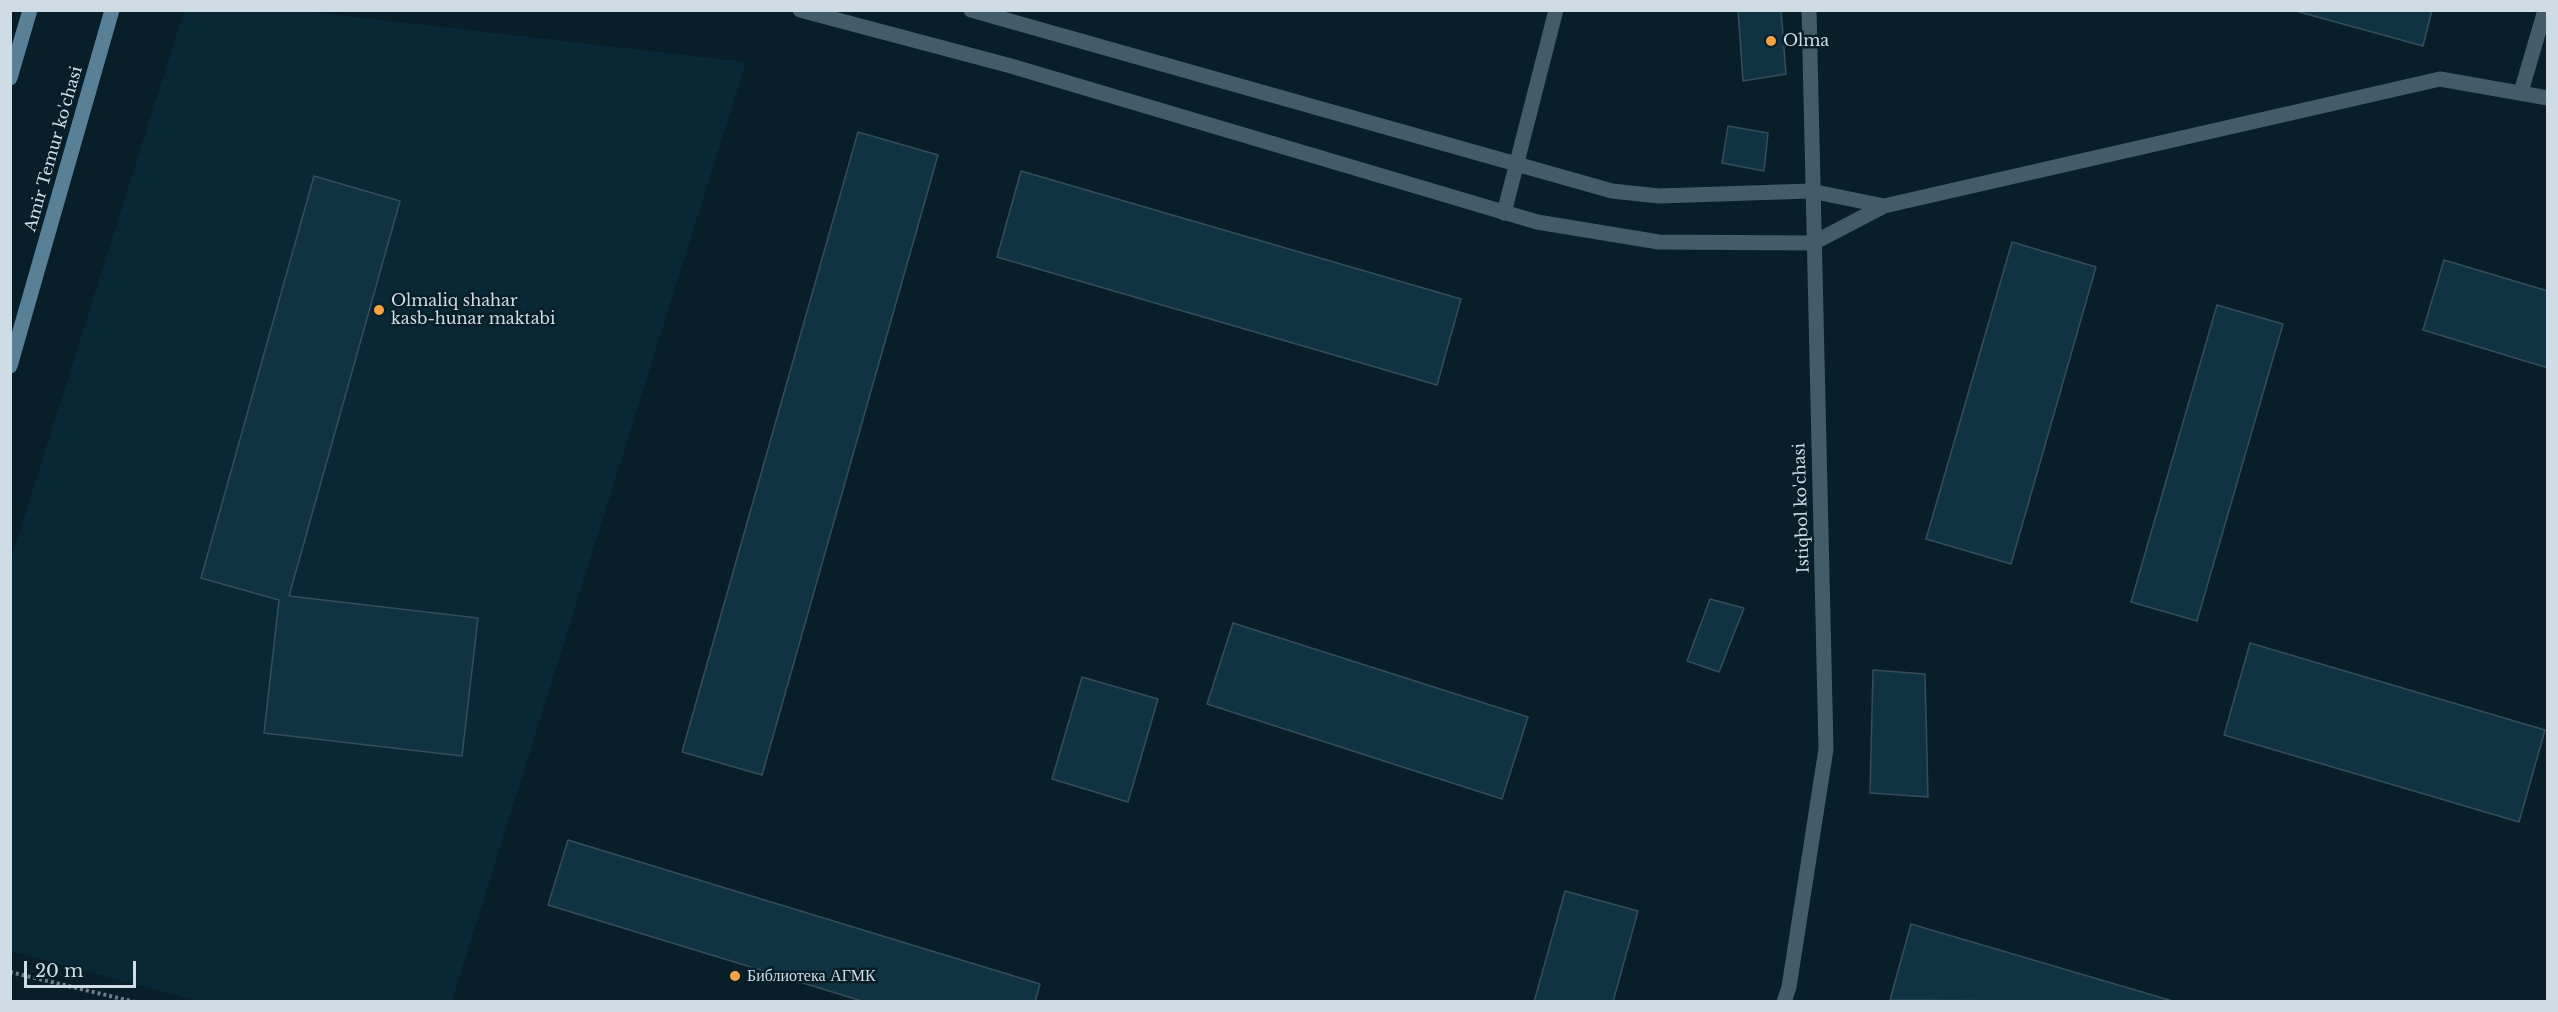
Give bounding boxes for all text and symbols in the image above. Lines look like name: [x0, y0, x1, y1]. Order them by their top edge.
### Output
place label: Olma: [1783, 31, 1829, 51]
marker: Olma: [1764, 34, 1778, 48]
street label: Amir Temur ko'chasi: [21, 64, 87, 234]
place label: Olmaliq shahar kasb-hunar maktabi: [391, 291, 555, 329]
marker: Olmaliq shahar kasb-hunar maktabi: [372, 303, 386, 317]
street label: Istiqbol ko'chasi: [1790, 443, 1814, 573]
scale bar: [27, 949, 140, 987]
text: 20 m: [35, 960, 83, 982]
place label: Библиотека АГМК: [747, 966, 876, 986]
marker: Библиотека АГМК: [728, 969, 742, 983]

